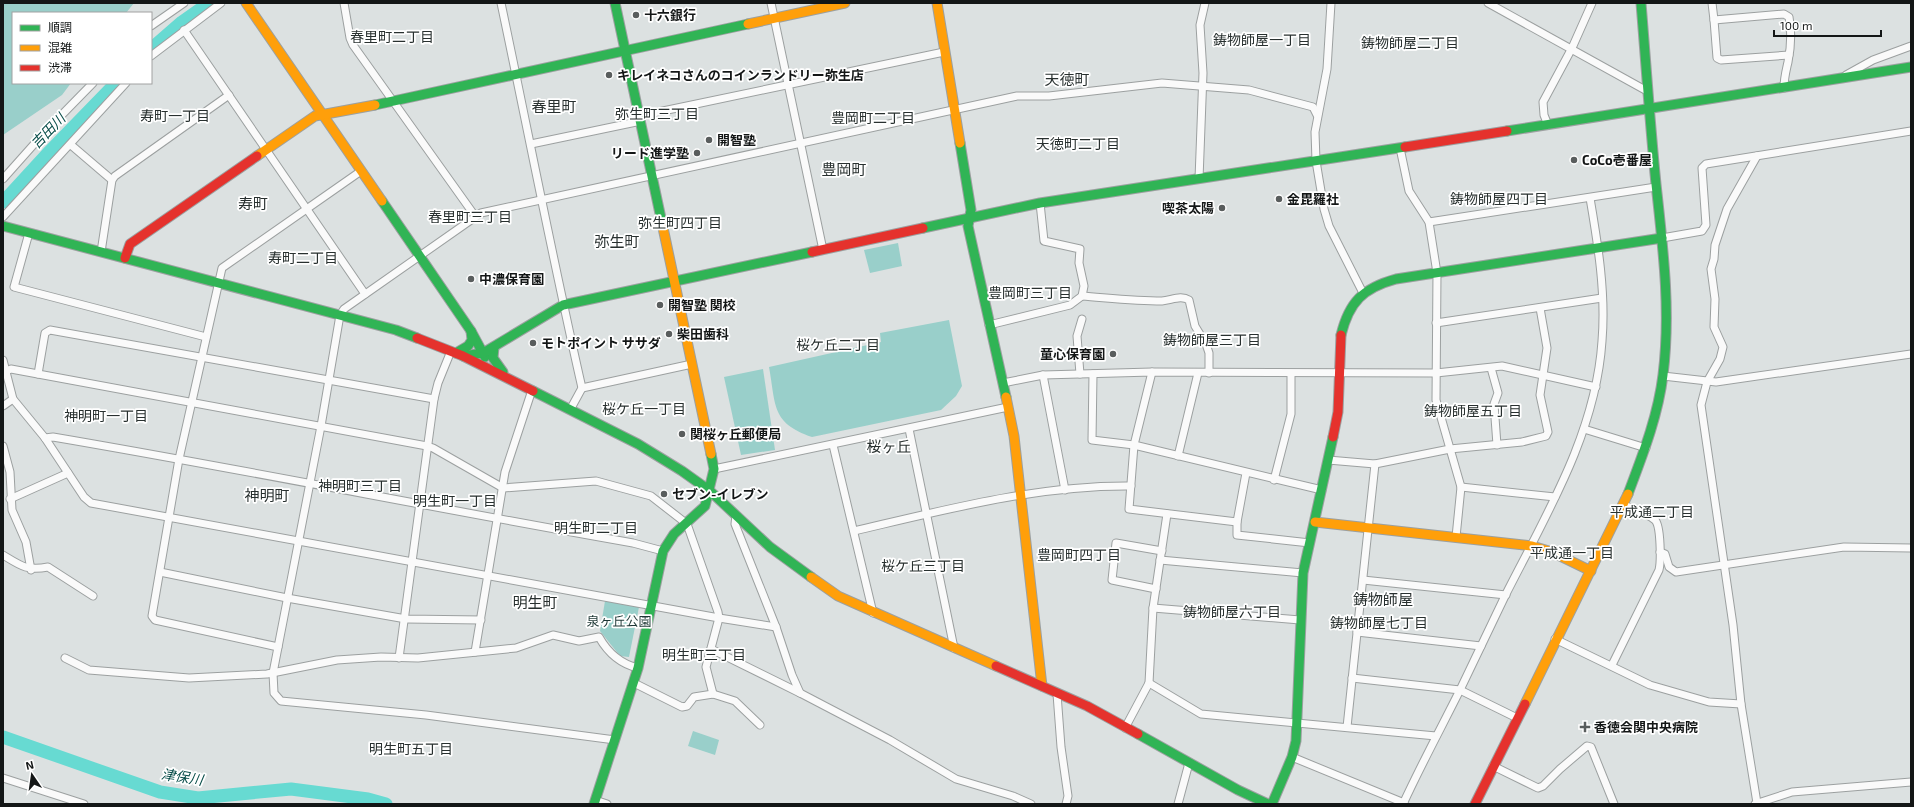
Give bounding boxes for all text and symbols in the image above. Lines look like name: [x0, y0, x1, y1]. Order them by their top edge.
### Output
place label: 十六銀行: [644, 7, 696, 23]
marker: 十六銀行: [631, 10, 641, 20]
legend: [12, 12, 152, 84]
scale bar: [1774, 12, 1881, 38]
text: 100 m: [1780, 18, 1812, 32]
text: 順調: [48, 20, 72, 34]
district label: 春里町二丁目: [350, 28, 434, 45]
district label: 鋳物師屋一丁目: [1213, 31, 1311, 48]
district label: 鋳物師屋二丁目: [1361, 34, 1459, 51]
text: 混雑: [48, 40, 72, 54]
text: 渋滞: [48, 60, 72, 74]
place label: キレイネコさんのコインランドリー弥生店: [617, 67, 864, 83]
marker: キレイネコさんのコインランドリー弥生店: [604, 70, 614, 80]
district label: 天徳町: [1044, 70, 1090, 88]
district label: 春里町: [531, 97, 577, 115]
district label: 弥生町三丁目: [615, 105, 699, 122]
district label: 寿町一丁目: [140, 107, 210, 124]
water label: 吉田川: [27, 108, 70, 152]
district label: 豊岡町二丁目: [831, 109, 915, 126]
place label: 開智塾: [717, 132, 756, 148]
marker: 開智塾: [704, 135, 714, 145]
district label: 天徳町二丁目: [1036, 135, 1120, 152]
place label: リード進学塾: [611, 145, 689, 161]
marker: リード進学塾: [692, 148, 702, 158]
place label: CoCo壱番屋: [1582, 152, 1652, 168]
marker: CoCo壱番屋: [1569, 155, 1579, 165]
district label: 豊岡町: [821, 160, 867, 178]
district label: 鋳物師屋四丁目: [1450, 190, 1548, 207]
place label: 金毘羅社: [1287, 191, 1339, 207]
district label: 寿町: [238, 194, 268, 212]
marker: 金毘羅社: [1274, 194, 1284, 204]
place label: 喫茶太陽: [1162, 200, 1214, 216]
marker: 喫茶太陽: [1217, 203, 1227, 213]
district label: 春里町三丁目: [428, 208, 512, 225]
district label: 弥生町四丁目: [638, 214, 722, 231]
district label: 弥生町: [594, 232, 640, 250]
district label: 寿町二丁目: [268, 249, 338, 266]
place label: 中濃保育園: [479, 271, 544, 287]
marker: 中濃保育園: [466, 274, 476, 284]
district label: 豊岡町三丁目: [988, 284, 1072, 301]
place label: 開智塾 関校: [668, 297, 736, 313]
marker: 開智塾 関校: [655, 300, 665, 310]
place label: 柴田歯科: [677, 326, 729, 342]
marker: 柴田歯科: [664, 329, 674, 339]
district label: 鋳物師屋三丁目: [1163, 331, 1261, 348]
place label: モトポイント ササダ: [541, 335, 661, 351]
district label: 桜ケ丘二丁目: [796, 336, 880, 353]
marker: モトポイント ササダ: [528, 338, 538, 348]
place label: 童心保育園: [1040, 346, 1105, 362]
marker: 童心保育園: [1108, 349, 1118, 359]
district label: 桜ケ丘一丁目: [602, 400, 686, 417]
district label: 鋳物師屋五丁目: [1424, 402, 1522, 419]
district label: 神明町一丁目: [64, 407, 148, 424]
place label: 関桜ヶ丘郵便局: [690, 426, 781, 442]
marker: 関桜ヶ丘郵便局: [677, 429, 687, 439]
district label: 桜ヶ丘: [866, 437, 912, 455]
district label: 神明町三丁目: [318, 477, 402, 494]
district label: 神明町: [244, 486, 290, 504]
place label: セブン-イレブン: [672, 486, 768, 502]
marker: セブン-イレブン: [659, 489, 669, 499]
district label: 明生町一丁目: [413, 492, 497, 509]
district label: 平成通二丁目: [1610, 503, 1694, 520]
district label: 明生町二丁目: [554, 519, 638, 536]
district label: 平成通一丁目: [1530, 544, 1614, 561]
district label: 豊岡町四丁目: [1037, 546, 1121, 563]
district label: 桜ケ丘三丁目: [881, 557, 965, 574]
district label: 鋳物師屋: [1353, 590, 1413, 608]
district label: 明生町: [512, 593, 558, 611]
district label: 鋳物師屋六丁目: [1183, 603, 1281, 620]
park label: 泉ヶ丘公園: [586, 613, 652, 629]
district label: 鋳物師屋七丁目: [1330, 614, 1428, 631]
district label: 明生町三丁目: [662, 646, 746, 663]
place label: 香徳会関中央病院: [1594, 719, 1698, 735]
marker: 香徳会関中央病院: [1579, 721, 1591, 733]
district label: 明生町五丁目: [369, 740, 453, 757]
north arrow: [12, 755, 52, 795]
text: N: [24, 758, 35, 772]
water label: 津保川: [160, 765, 206, 788]

